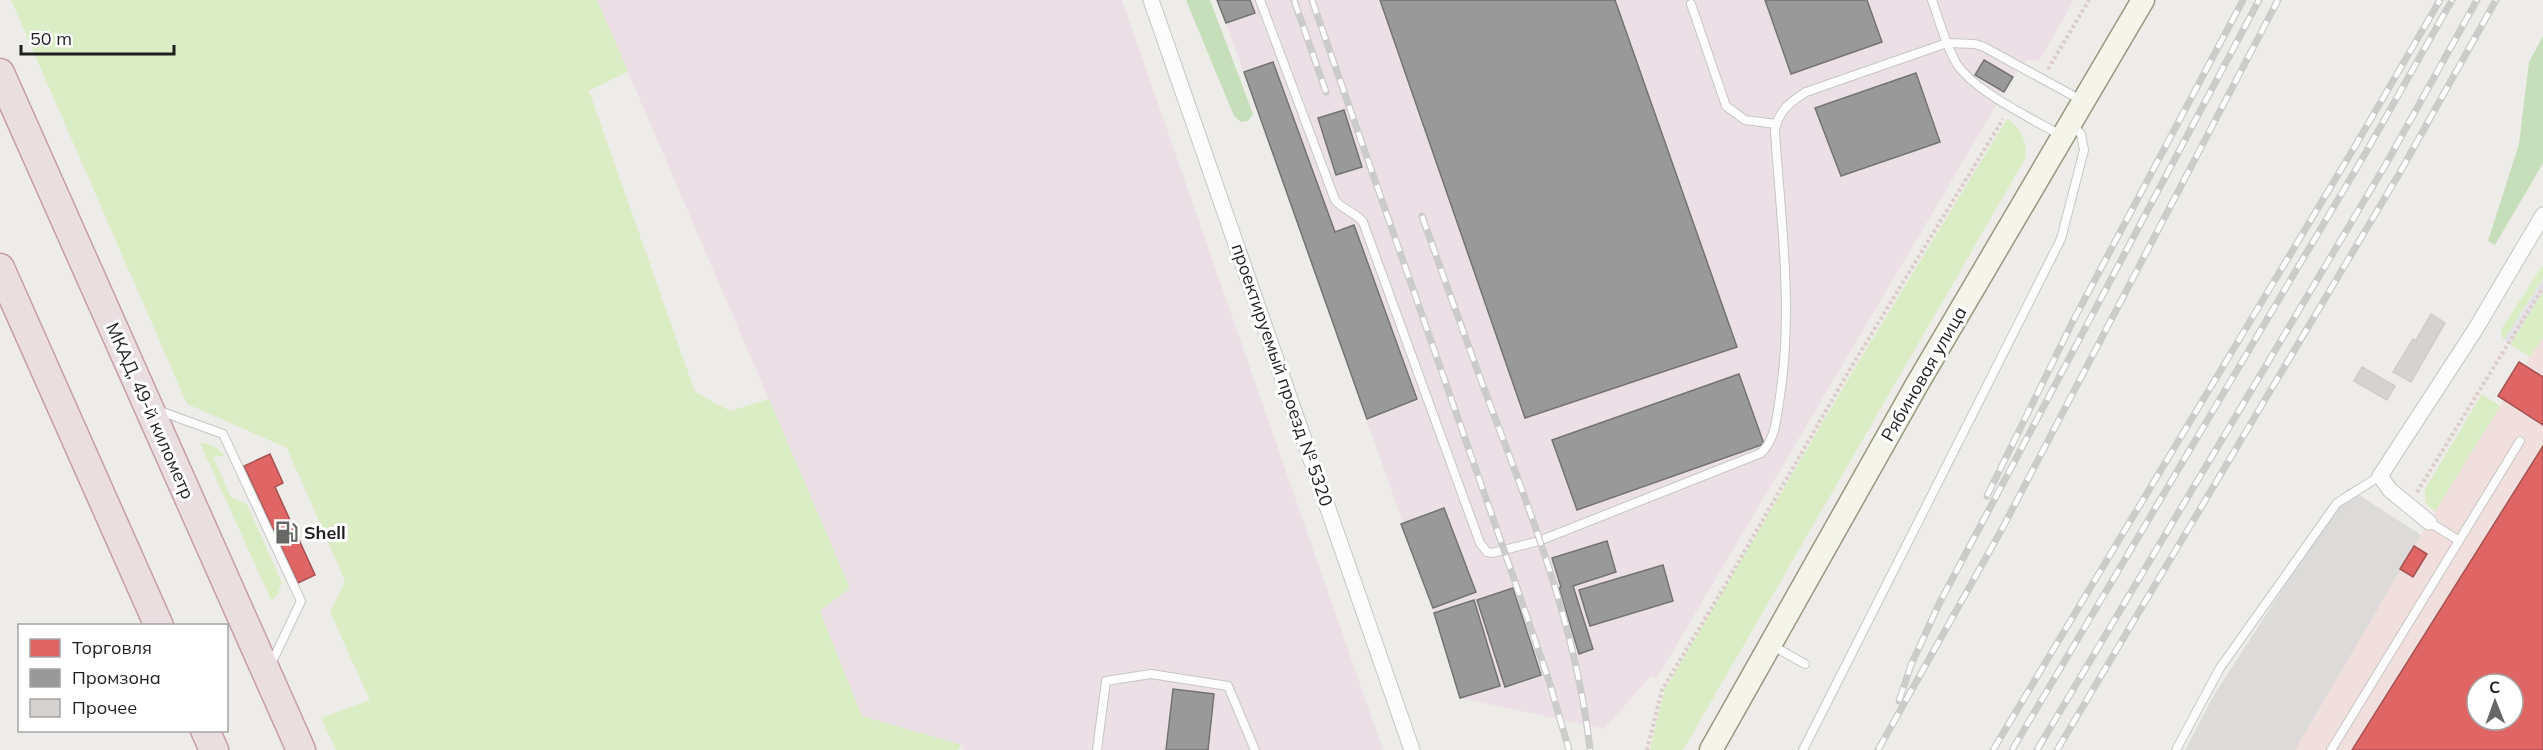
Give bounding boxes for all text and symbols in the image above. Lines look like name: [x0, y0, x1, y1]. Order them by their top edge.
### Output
scale bar: [21, 18, 174, 56]
text: 50 m: [30, 27, 72, 50]
street label: проектируемый проезд № 5320: [1227, 240, 1338, 509]
street label: Рябиновая улица: [1876, 302, 1972, 445]
street label: МКАД, 49-й километр: [101, 319, 200, 503]
fuel station icon: Shell: [273, 520, 299, 546]
place label: Shell: [304, 521, 346, 544]
legend: [18, 624, 228, 732]
text: Торговля: [72, 636, 152, 659]
text: Промзона: [72, 666, 161, 689]
north arrow: [2465, 672, 2525, 732]
text: С: [2489, 677, 2500, 697]
text: Прочее: [72, 696, 137, 719]

